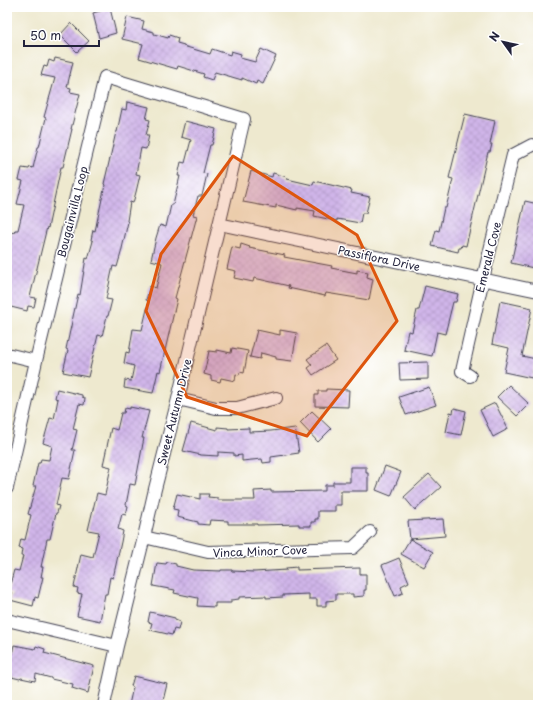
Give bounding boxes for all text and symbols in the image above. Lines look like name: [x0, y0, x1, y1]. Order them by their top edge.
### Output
scale bar: [24, 22, 99, 48]
north arrow: [483, 22, 523, 62]
text: 50 m: [30, 26, 61, 44]
text: N: [485, 28, 504, 45]
street label: Bougainvilla Loop: [52, 164, 92, 260]
street label: Emerald Cove: [471, 220, 505, 294]
street label: Passiflora Drive: [336, 241, 422, 275]
street label: Sweet Autumn Drive: [153, 357, 195, 467]
street label: Vinca Minor Cove: [213, 541, 308, 561]

